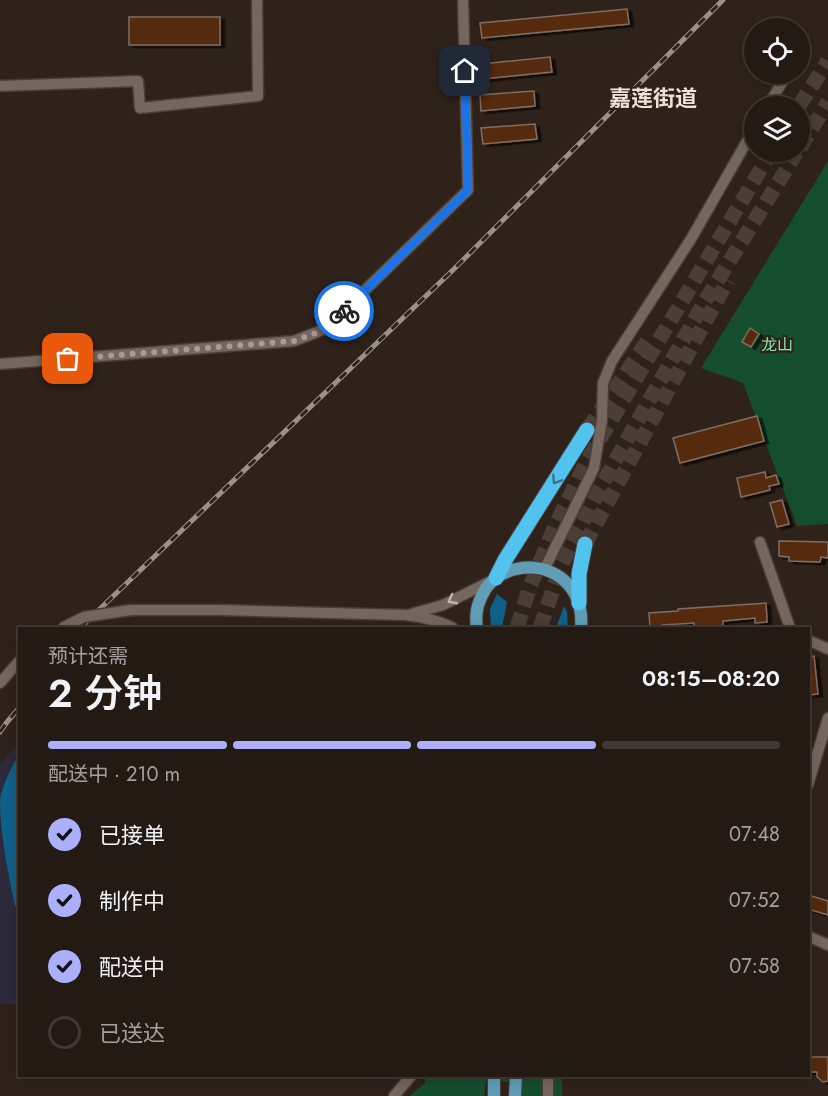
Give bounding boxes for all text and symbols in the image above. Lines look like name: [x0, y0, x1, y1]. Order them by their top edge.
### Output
map controls: [744, 18, 810, 162]
button: locate: [744, 18, 810, 84]
pin: [439, 45, 490, 96]
icon: home: [448, 54, 481, 87]
district label: 嘉莲街道: [609, 82, 697, 114]
button: layers: [744, 96, 810, 162]
courier: [314, 281, 374, 341]
icon: bike: [328, 295, 361, 328]
pin: [42, 333, 93, 384]
park label: 龙山: [761, 333, 793, 356]
icon: bag: [51, 342, 84, 375]
one-way arrow: [552, 473, 563, 484]
one-way arrow: [448, 593, 458, 604]
text: 预计还需: [48, 642, 128, 671]
text: 08:15–08:20: [642, 662, 780, 694]
text: 2 分钟: [48, 665, 162, 722]
text: 配送中 · 210 m: [48, 760, 180, 789]
icon: check: [48, 818, 81, 851]
text: 已接单: [99, 819, 165, 851]
text: 07:48: [729, 820, 780, 849]
icon: check: [48, 884, 81, 917]
text: 制作中: [99, 885, 165, 917]
text: 07:52: [729, 886, 780, 915]
icon: check: [48, 950, 81, 983]
text: 配送中: [99, 951, 165, 983]
text: 07:58: [729, 952, 780, 981]
text: 已送达: [99, 1017, 165, 1049]

